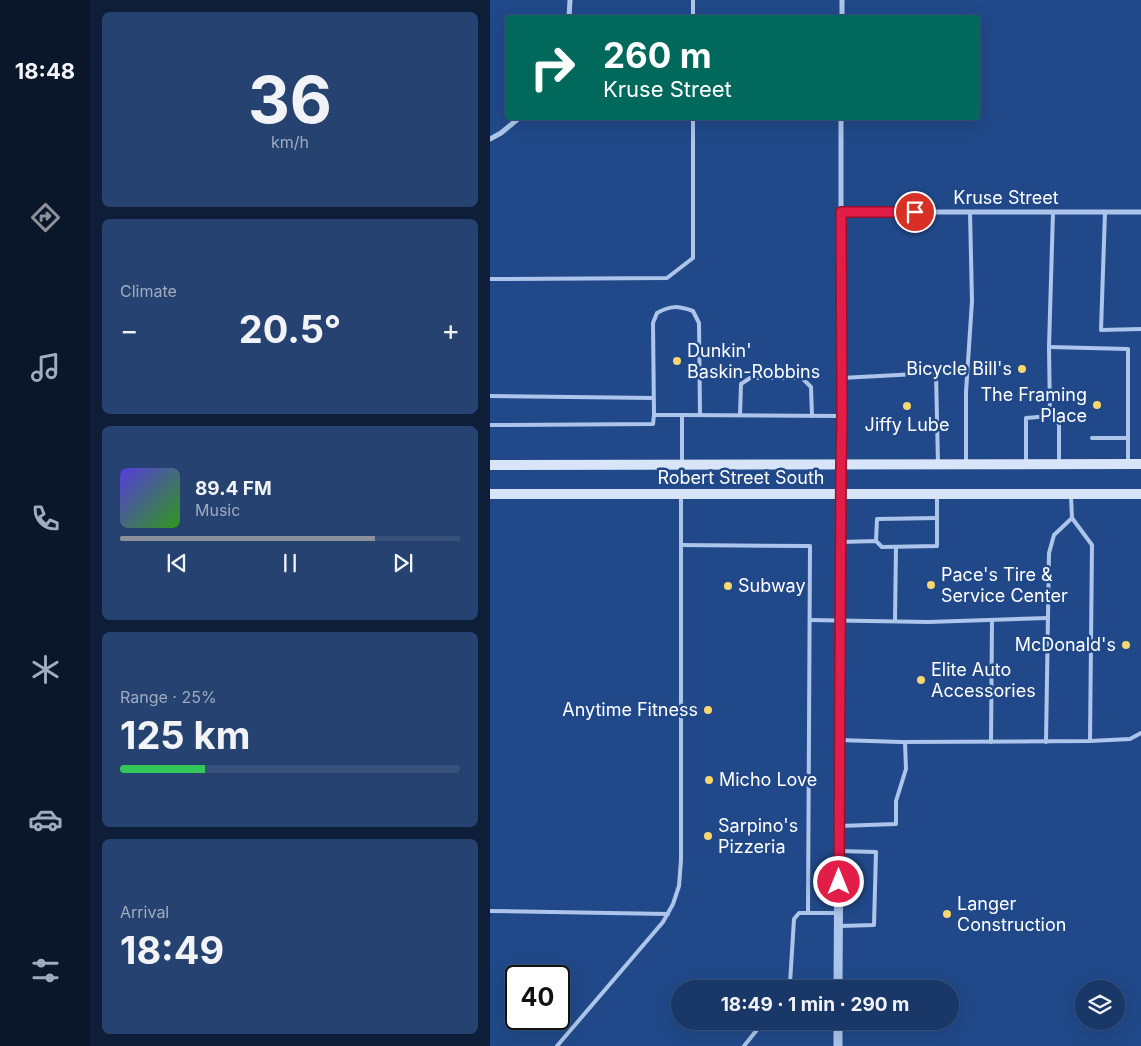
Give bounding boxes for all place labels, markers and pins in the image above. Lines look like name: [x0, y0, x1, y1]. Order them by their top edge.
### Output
pin: [894, 191, 936, 233]
place label: Dunkin' Baskin-Robbins: [687, 340, 820, 382]
marker: Dunkin' Baskin-Robbins: [671, 355, 683, 367]
place label: Bicycle Bill's: [906, 358, 1012, 379]
marker: Bicycle Bill's: [1016, 363, 1028, 375]
place label: The Framing Place: [980, 384, 1087, 426]
marker: The Framing Place: [1091, 399, 1103, 411]
marker: Jiffy Lube: [901, 400, 913, 412]
place label: Jiffy Lube: [865, 414, 949, 435]
place label: Pace's Tire & Service Center: [941, 564, 1068, 606]
place label: Subway: [738, 575, 806, 596]
marker: Pace's Tire & Service Center: [925, 579, 937, 591]
marker: Subway: [722, 580, 734, 592]
place label: McDonald's: [1015, 634, 1116, 655]
marker: McDonald's: [1120, 639, 1132, 651]
place label: Elite Auto Accessories: [931, 659, 1036, 701]
marker: Elite Auto Accessories: [915, 674, 927, 686]
place label: Anytime Fitness: [562, 699, 698, 720]
marker: Anytime Fitness: [702, 704, 714, 716]
place label: Micho Love: [719, 769, 817, 790]
marker: Micho Love: [703, 774, 715, 786]
place label: Sarpino's Pizzeria: [718, 815, 798, 857]
marker: Sarpino's Pizzeria: [702, 830, 714, 842]
place label: Langer Construction: [957, 893, 1066, 935]
marker: Langer Construction: [941, 908, 953, 920]

